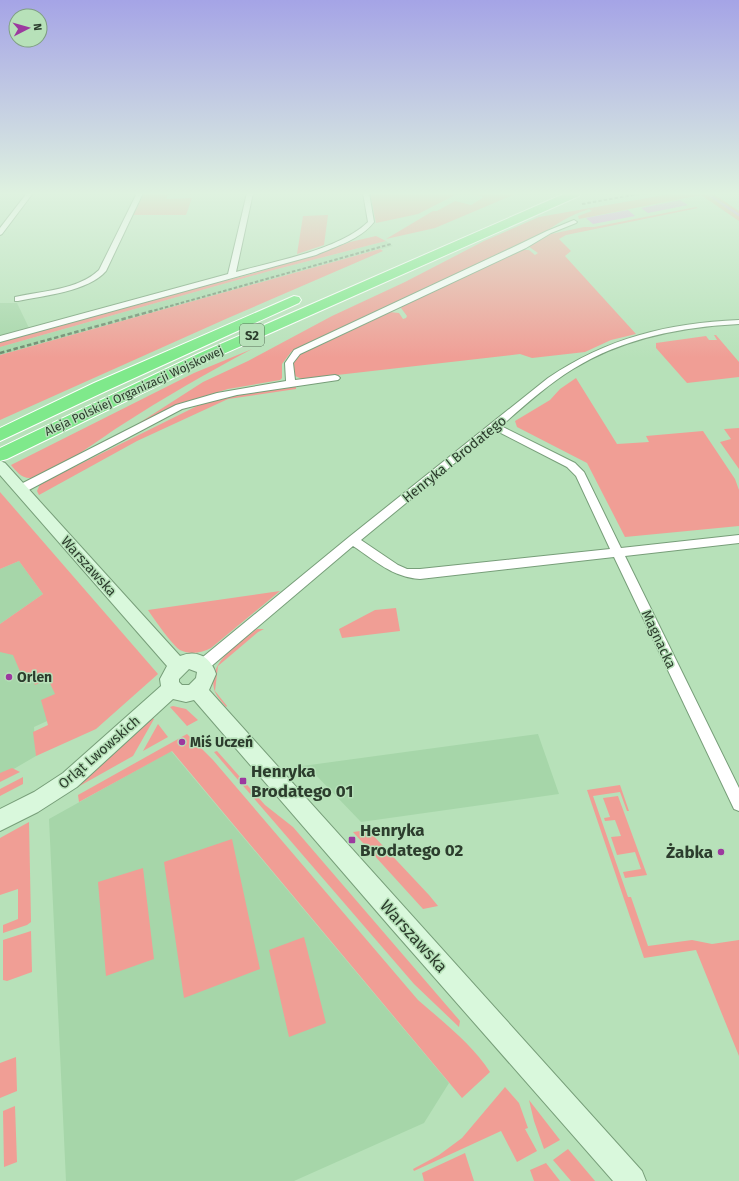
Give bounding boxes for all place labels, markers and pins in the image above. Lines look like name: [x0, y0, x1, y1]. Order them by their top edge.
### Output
place label: Orlen: [17, 669, 52, 686]
marker: Orlen: [4, 672, 14, 682]
place label: Miś Uczeń: [190, 734, 253, 751]
marker: Miś Uczeń: [177, 737, 187, 747]
place label: Henryka Brodatego 01: [251, 761, 353, 802]
marker: Henryka Brodatego 01: [238, 776, 248, 786]
place label: Henryka Brodatego 02: [360, 820, 464, 861]
marker: Henryka Brodatego 02: [347, 835, 357, 845]
place label: Żabka: [666, 842, 713, 863]
marker: Żabka: [716, 847, 726, 857]

